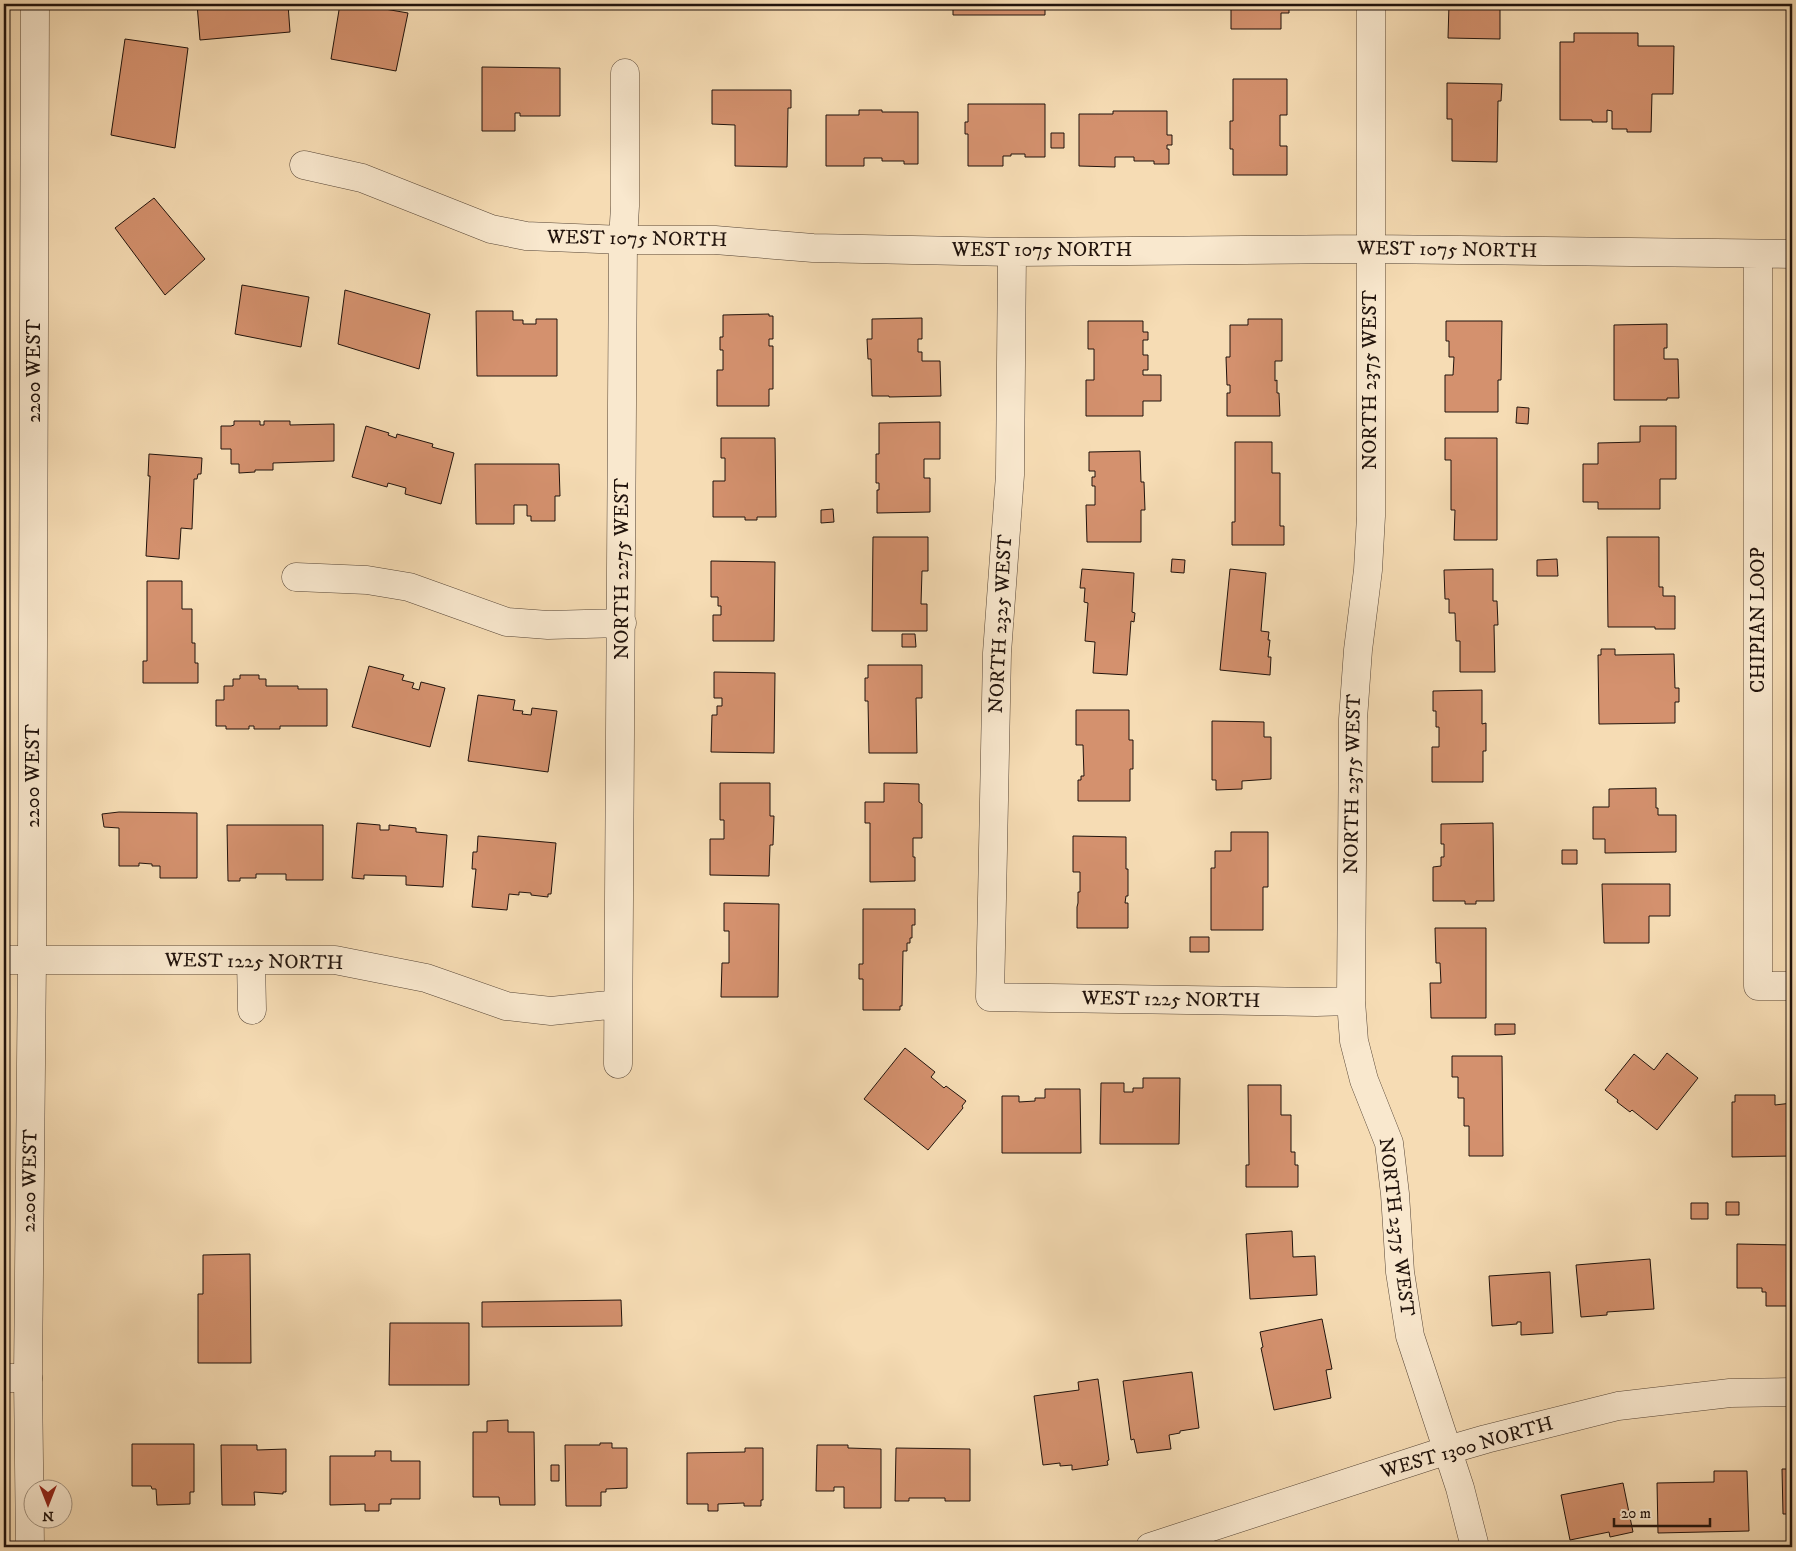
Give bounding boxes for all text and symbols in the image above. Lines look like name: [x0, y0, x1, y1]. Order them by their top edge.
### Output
street label: WEST 1075 NORTH: [546, 225, 727, 253]
street label: WEST 1075 NORTH: [1356, 236, 1537, 264]
street label: WEST 1075 NORTH: [951, 238, 1132, 263]
street label: NORTH 2375 WEST: [1358, 290, 1383, 470]
street label: 2200 WEST: [22, 319, 47, 423]
street label: NORTH 2275 WEST: [610, 478, 635, 660]
street label: NORTH 2325 WEST: [984, 534, 1018, 714]
street label: CHIPIAN LOOP: [1746, 547, 1771, 693]
street label: NORTH 2375 WEST: [1339, 694, 1367, 874]
street label: 2200 WEST: [21, 724, 46, 828]
street label: WEST 1225 NORTH: [163, 948, 344, 976]
street label: WEST 1225 NORTH: [1080, 986, 1261, 1014]
street label: 2200 WEST: [17, 1129, 43, 1233]
street label: NORTH 2375 WEST: [1373, 1136, 1419, 1318]
street label: WEST 1300 NORTH: [1377, 1411, 1556, 1485]
north arrow: [22, 1478, 72, 1528]
scale bar: [1614, 1496, 1710, 1528]
text: 20 m: [1621, 1504, 1651, 1523]
text: N: [42, 1507, 54, 1525]

